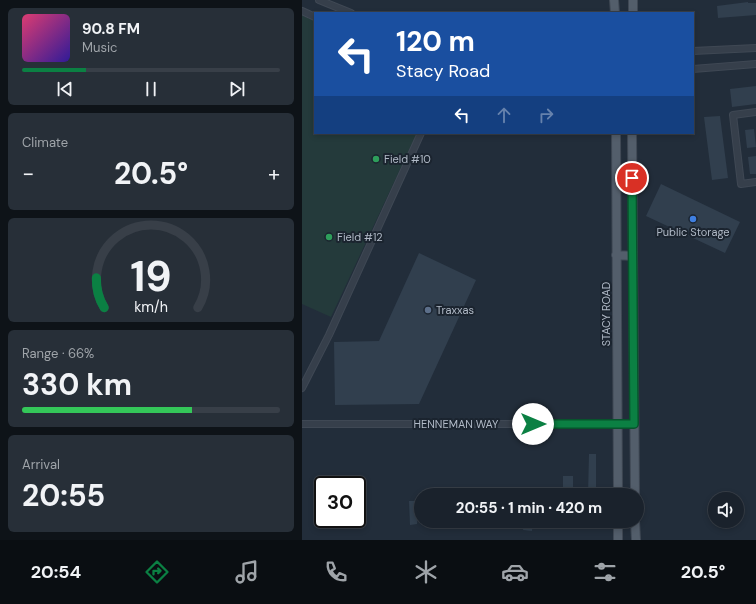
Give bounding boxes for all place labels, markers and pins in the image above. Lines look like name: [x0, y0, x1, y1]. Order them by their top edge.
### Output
place label: Field #10: [384, 152, 431, 166]
marker: Field #10: [371, 154, 381, 164]
pin: [615, 161, 649, 195]
marker: Public Storage: [688, 214, 698, 224]
place label: Public Storage: [656, 225, 730, 239]
place label: Field #12: [337, 230, 383, 244]
marker: Field #12: [324, 232, 334, 242]
place label: Traxxas: [436, 303, 474, 317]
marker: Traxxas: [423, 305, 433, 315]

